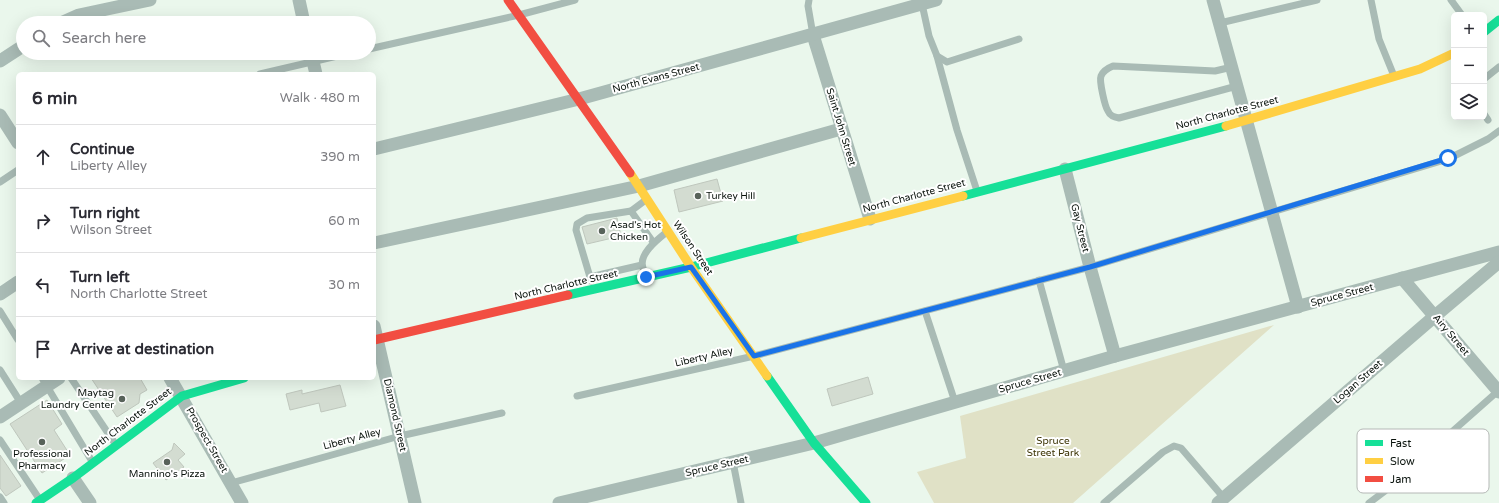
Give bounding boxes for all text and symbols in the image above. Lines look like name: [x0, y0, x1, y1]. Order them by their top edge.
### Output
map controls: [1451, 12, 1487, 120]
button: +: [1451, 12, 1487, 48]
search box: [16, 16, 376, 60]
icon: search: [30, 27, 52, 49]
text: Search here: [62, 29, 146, 47]
button: −: [1451, 48, 1487, 84]
street label: North Evans Street: [611, 61, 701, 95]
button: layers: [1451, 84, 1487, 120]
street label: Saint John Street: [823, 87, 859, 168]
text: 6 min: [32, 88, 77, 109]
text: Walk · 480 m: [280, 90, 360, 106]
street label: North Charlotte Street: [1174, 93, 1280, 132]
text: Continue: [70, 140, 134, 158]
icon: ahead: [32, 146, 54, 168]
text: 390 m: [320, 149, 360, 165]
route start: [1439, 149, 1457, 167]
text: Liberty Alley: [70, 158, 147, 174]
street label: North Charlotte Street: [861, 176, 967, 215]
place label: Turkey Hill: [706, 190, 755, 202]
marker: Turkey Hill: [693, 191, 703, 201]
street label: Gay Street: [1068, 202, 1092, 254]
text: Turn right: [70, 204, 140, 222]
icon: right: [32, 210, 54, 232]
text: 60 m: [328, 213, 360, 229]
street label: Wilson Street: [670, 218, 716, 278]
place label: Asad's Hot Chicken: [610, 219, 661, 243]
text: Wilson Street: [70, 222, 152, 238]
marker: Asad's Hot Chicken: [597, 226, 607, 236]
street label: North Charlotte Street: [513, 267, 619, 303]
text: Turn left: [70, 268, 130, 286]
route end: [637, 268, 655, 286]
icon: left: [32, 274, 54, 296]
text: 30 m: [328, 277, 360, 293]
street label: Spruce Street: [1309, 281, 1375, 309]
text: North Charlotte Street: [70, 286, 207, 302]
street label: Airy Street: [1430, 312, 1472, 358]
icon: arrive: [32, 338, 54, 360]
text: Arrive at destination: [70, 340, 214, 358]
street label: Liberty Alley: [674, 344, 735, 369]
street label: Logan Street: [1331, 357, 1385, 407]
street label: Spruce Street: [997, 366, 1063, 396]
street label: Diamond Street: [381, 377, 409, 453]
street label: North Charlotte Street: [82, 385, 174, 459]
place label: Maytag Laundry Center: [41, 387, 114, 411]
marker: Maytag Laundry Center: [117, 394, 127, 404]
street label: Prospect Street: [183, 405, 231, 475]
street label: Liberty Alley: [322, 425, 383, 452]
legend: [1357, 429, 1489, 493]
park label: Spruce Street Park: [1027, 435, 1080, 459]
marker: Professional Pharmacy: [37, 437, 47, 447]
text: Fast: [1390, 437, 1411, 450]
place label: Professional Pharmacy: [13, 448, 71, 472]
street label: Spruce Street: [684, 453, 750, 479]
text: Slow: [1390, 455, 1415, 468]
marker: Mannino's Pizza: [162, 457, 172, 467]
place label: Mannino's Pizza: [129, 468, 205, 480]
text: Jam: [1390, 473, 1411, 486]

